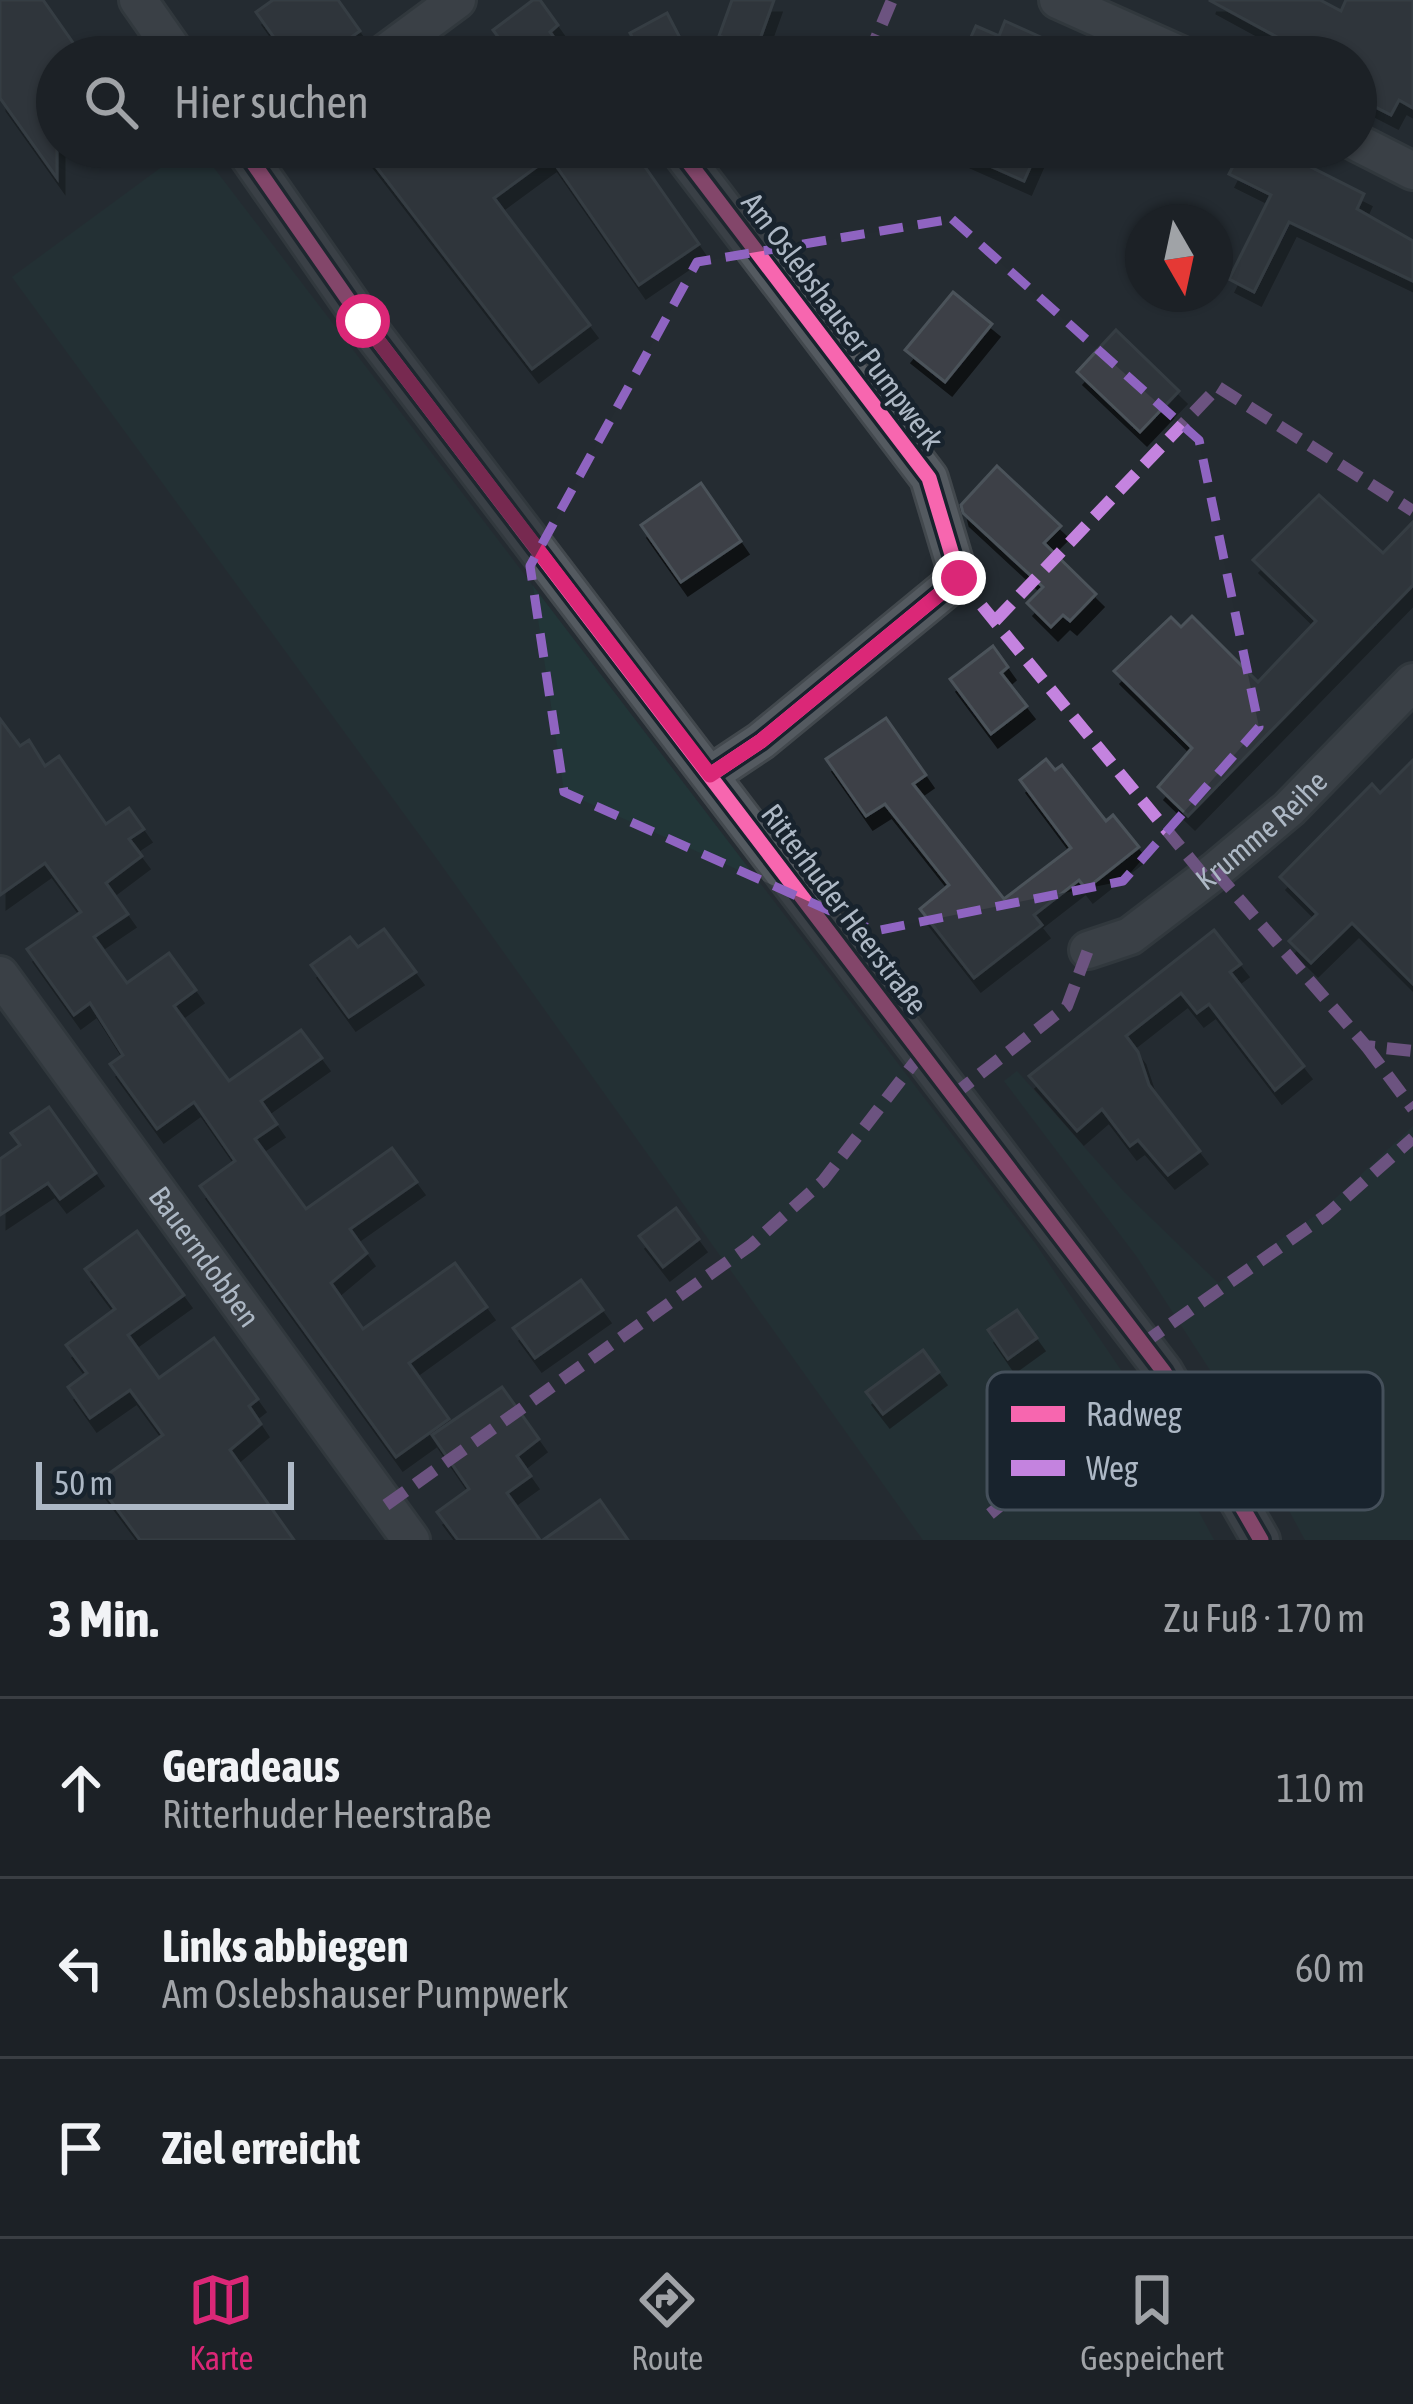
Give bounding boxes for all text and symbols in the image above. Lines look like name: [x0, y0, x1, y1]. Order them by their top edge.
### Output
search box: [36, 36, 1377, 168]
icon: search: [78, 69, 144, 135]
text: Hier suchen: [174, 76, 369, 128]
street label: Am Oslebshauser Pumpwerk: [735, 186, 951, 456]
north arrow: [1125, 204, 1233, 312]
route start: [336, 294, 390, 348]
route end: [932, 551, 986, 605]
street label: Krumme Reihe: [1189, 764, 1334, 896]
street label: Ritterhuder Heerstraße: [755, 797, 935, 1021]
street label: Bauerndobben: [143, 1180, 267, 1333]
legend: [987, 1372, 1383, 1510]
text: Radweg: [1086, 1395, 1183, 1433]
text: Weg: [1086, 1449, 1139, 1487]
scale bar: [36, 1456, 294, 1509]
text: 50 m: [54, 1464, 113, 1502]
text: 3 Min.: [48, 1589, 159, 1648]
text: Zu Fuß · 170 m: [1163, 1596, 1365, 1640]
text: Geradeaus: [162, 1740, 340, 1792]
icon: ahead: [48, 1755, 114, 1821]
text: 110 m: [1277, 1766, 1365, 1810]
text: Ritterhuder Heerstraße: [162, 1792, 492, 1836]
text: Links abbiegen: [162, 1920, 409, 1972]
icon: left: [48, 1935, 114, 2001]
text: 60 m: [1295, 1946, 1365, 1990]
text: Am Oslebshauser Pumpwerk: [162, 1972, 569, 2016]
icon: arrive: [48, 2115, 114, 2181]
text: Ziel erreicht: [162, 2122, 360, 2174]
tab: Karte: [188, 2267, 254, 2377]
tab: Route: [631, 2267, 703, 2377]
tab: Gespeichert: [1080, 2267, 1225, 2377]

